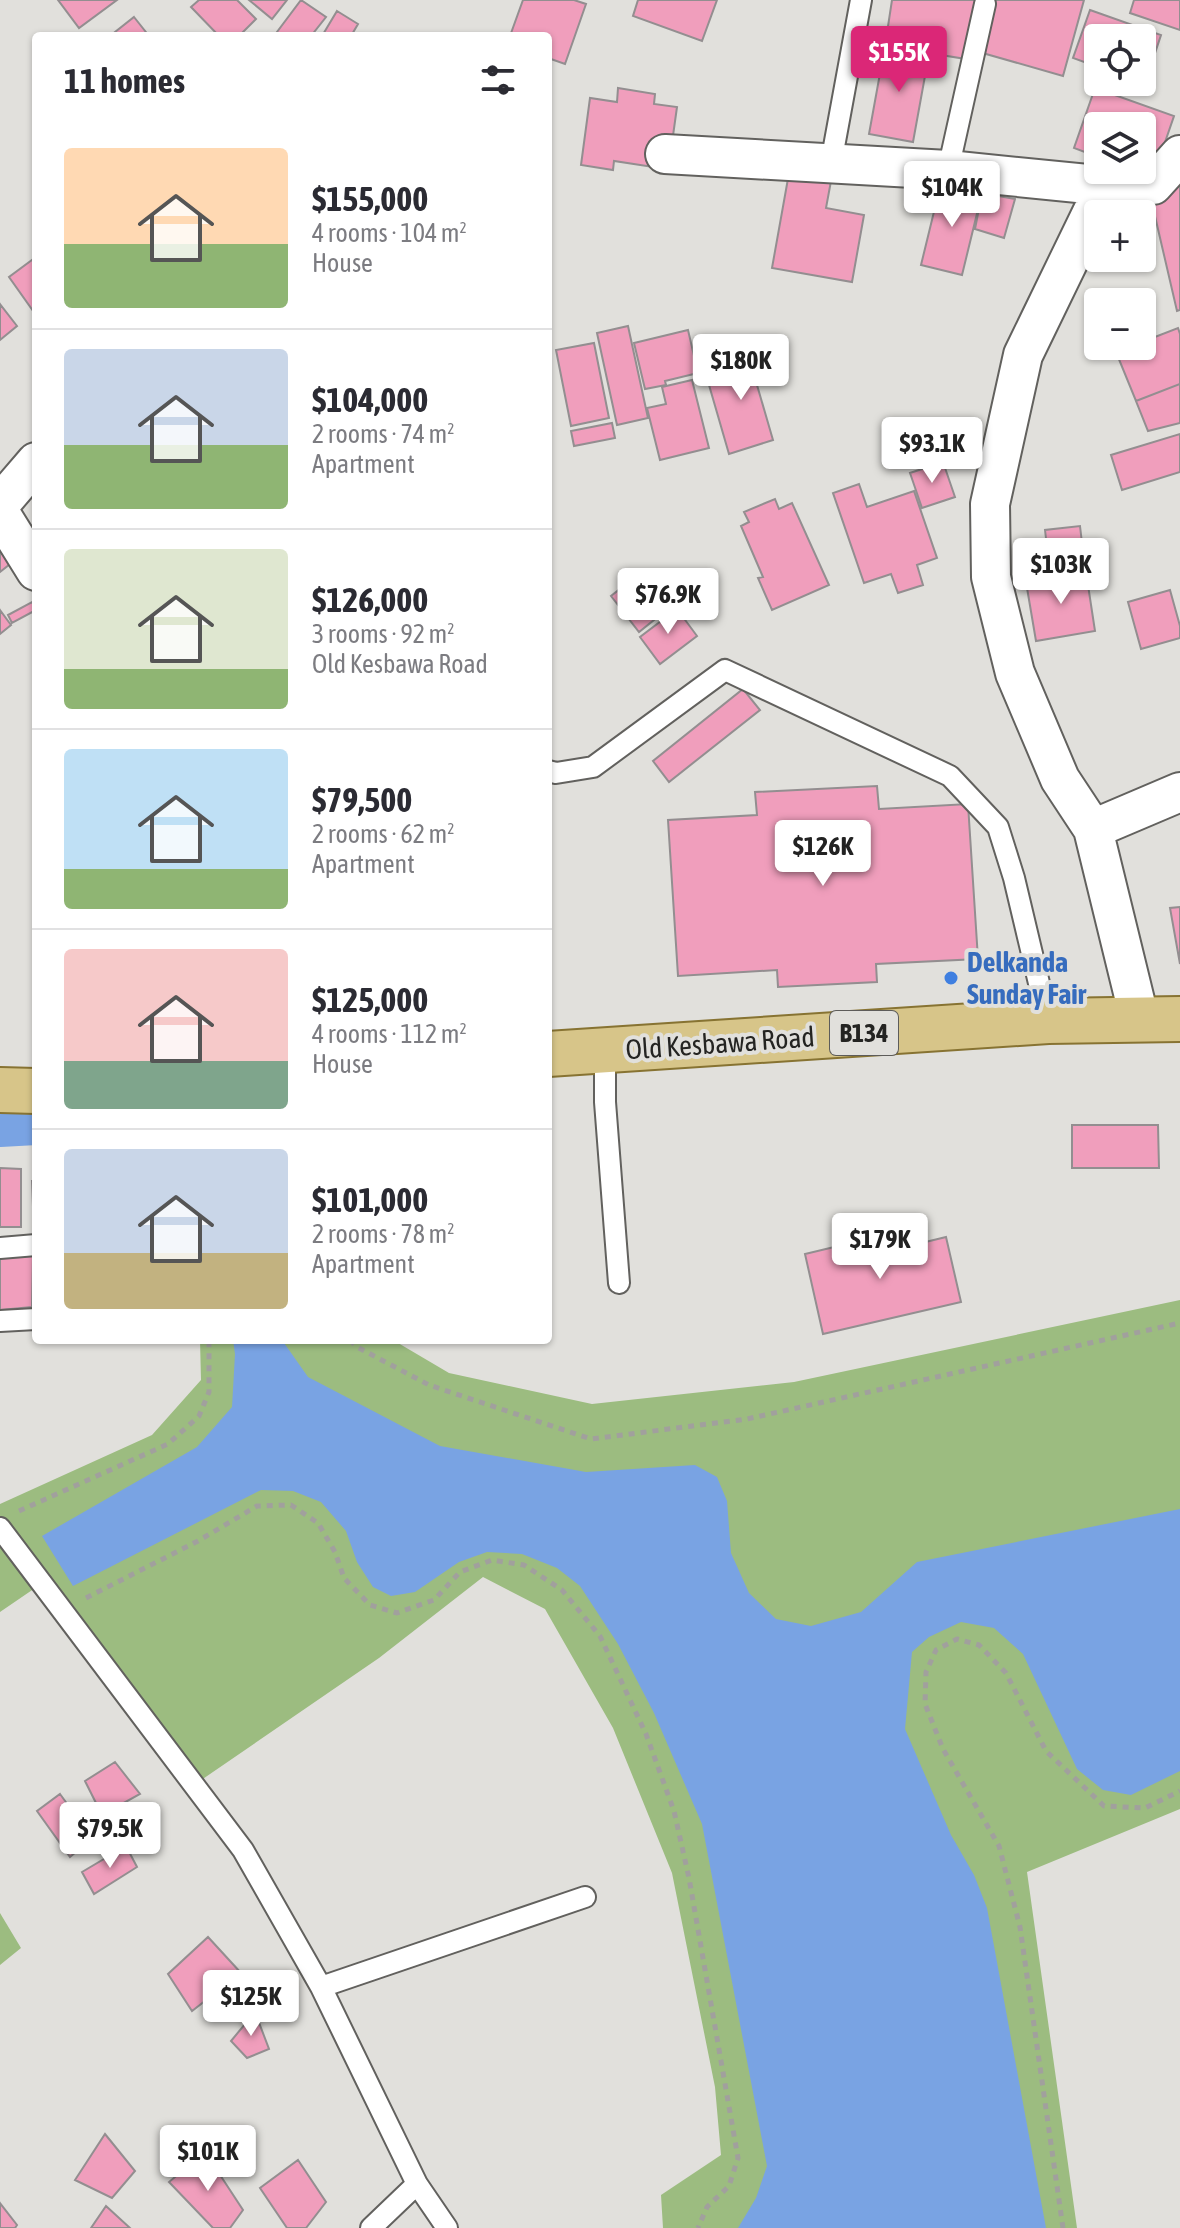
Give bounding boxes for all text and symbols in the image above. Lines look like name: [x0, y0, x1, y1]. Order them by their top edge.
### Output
map controls: [1084, 24, 1156, 360]
button: locate: [1084, 24, 1156, 96]
pin: $155K: [843, 26, 955, 94]
text: $155K: [869, 37, 929, 67]
icon: filters: [476, 58, 520, 102]
text: 11 homes: [64, 61, 185, 100]
button: layers: [1084, 112, 1156, 184]
pin: $104K: [896, 161, 1008, 229]
text: $104K: [922, 172, 982, 202]
text: $155,000: [312, 179, 428, 218]
icon: home: [128, 180, 224, 276]
button: +: [1084, 200, 1156, 272]
text: 4 rooms · 104 m²: [312, 218, 467, 248]
text: House: [312, 248, 373, 278]
button: −: [1084, 288, 1156, 360]
pin: $180K: [685, 334, 797, 402]
text: $180K: [711, 345, 771, 375]
text: $104,000: [312, 380, 428, 419]
icon: home: [128, 381, 224, 477]
pin: $93.1K: [867, 417, 997, 485]
text: 2 rooms · 74 m²: [312, 419, 454, 449]
text: $93.1K: [900, 428, 964, 458]
text: Apartment: [312, 449, 415, 479]
pin: $103K: [1005, 538, 1117, 606]
text: $103K: [1031, 549, 1091, 579]
pin: $76.9K: [603, 568, 733, 636]
text: $76.9K: [636, 579, 700, 609]
text: $126,000: [312, 580, 428, 619]
icon: home: [128, 581, 224, 677]
text: 3 rooms · 92 m²: [312, 619, 454, 649]
text: Old Kesbawa Road: [312, 649, 488, 679]
text: $79,500: [312, 780, 412, 819]
icon: home: [128, 781, 224, 877]
text: 2 rooms · 62 m²: [312, 819, 454, 849]
pin: $126K: [767, 820, 879, 888]
text: $126K: [793, 831, 853, 861]
text: Apartment: [312, 849, 415, 879]
place label: Delkanda Sunday Fair: [967, 946, 1087, 1010]
marker: Delkanda Sunday Fair: [942, 969, 960, 987]
text: $125,000: [312, 980, 428, 1019]
icon: home: [128, 981, 224, 1077]
road number: B134: [830, 1011, 898, 1055]
text: 4 rooms · 112 m²: [312, 1019, 467, 1049]
street label: Old Kesbawa Road: [624, 1020, 816, 1066]
text: House: [312, 1049, 373, 1079]
text: $101,000: [312, 1180, 428, 1219]
icon: home: [128, 1181, 224, 1277]
pin: $179K: [824, 1213, 936, 1281]
text: 2 rooms · 78 m²: [312, 1219, 454, 1249]
text: $179K: [850, 1224, 910, 1254]
text: Apartment: [312, 1249, 415, 1279]
pin: $79.5K: [45, 1802, 175, 1870]
text: $79.5K: [78, 1813, 142, 1843]
pin: $125K: [195, 1970, 307, 2038]
text: $125K: [221, 1981, 281, 2011]
pin: $101K: [152, 2125, 264, 2193]
text: $101K: [178, 2136, 238, 2166]

